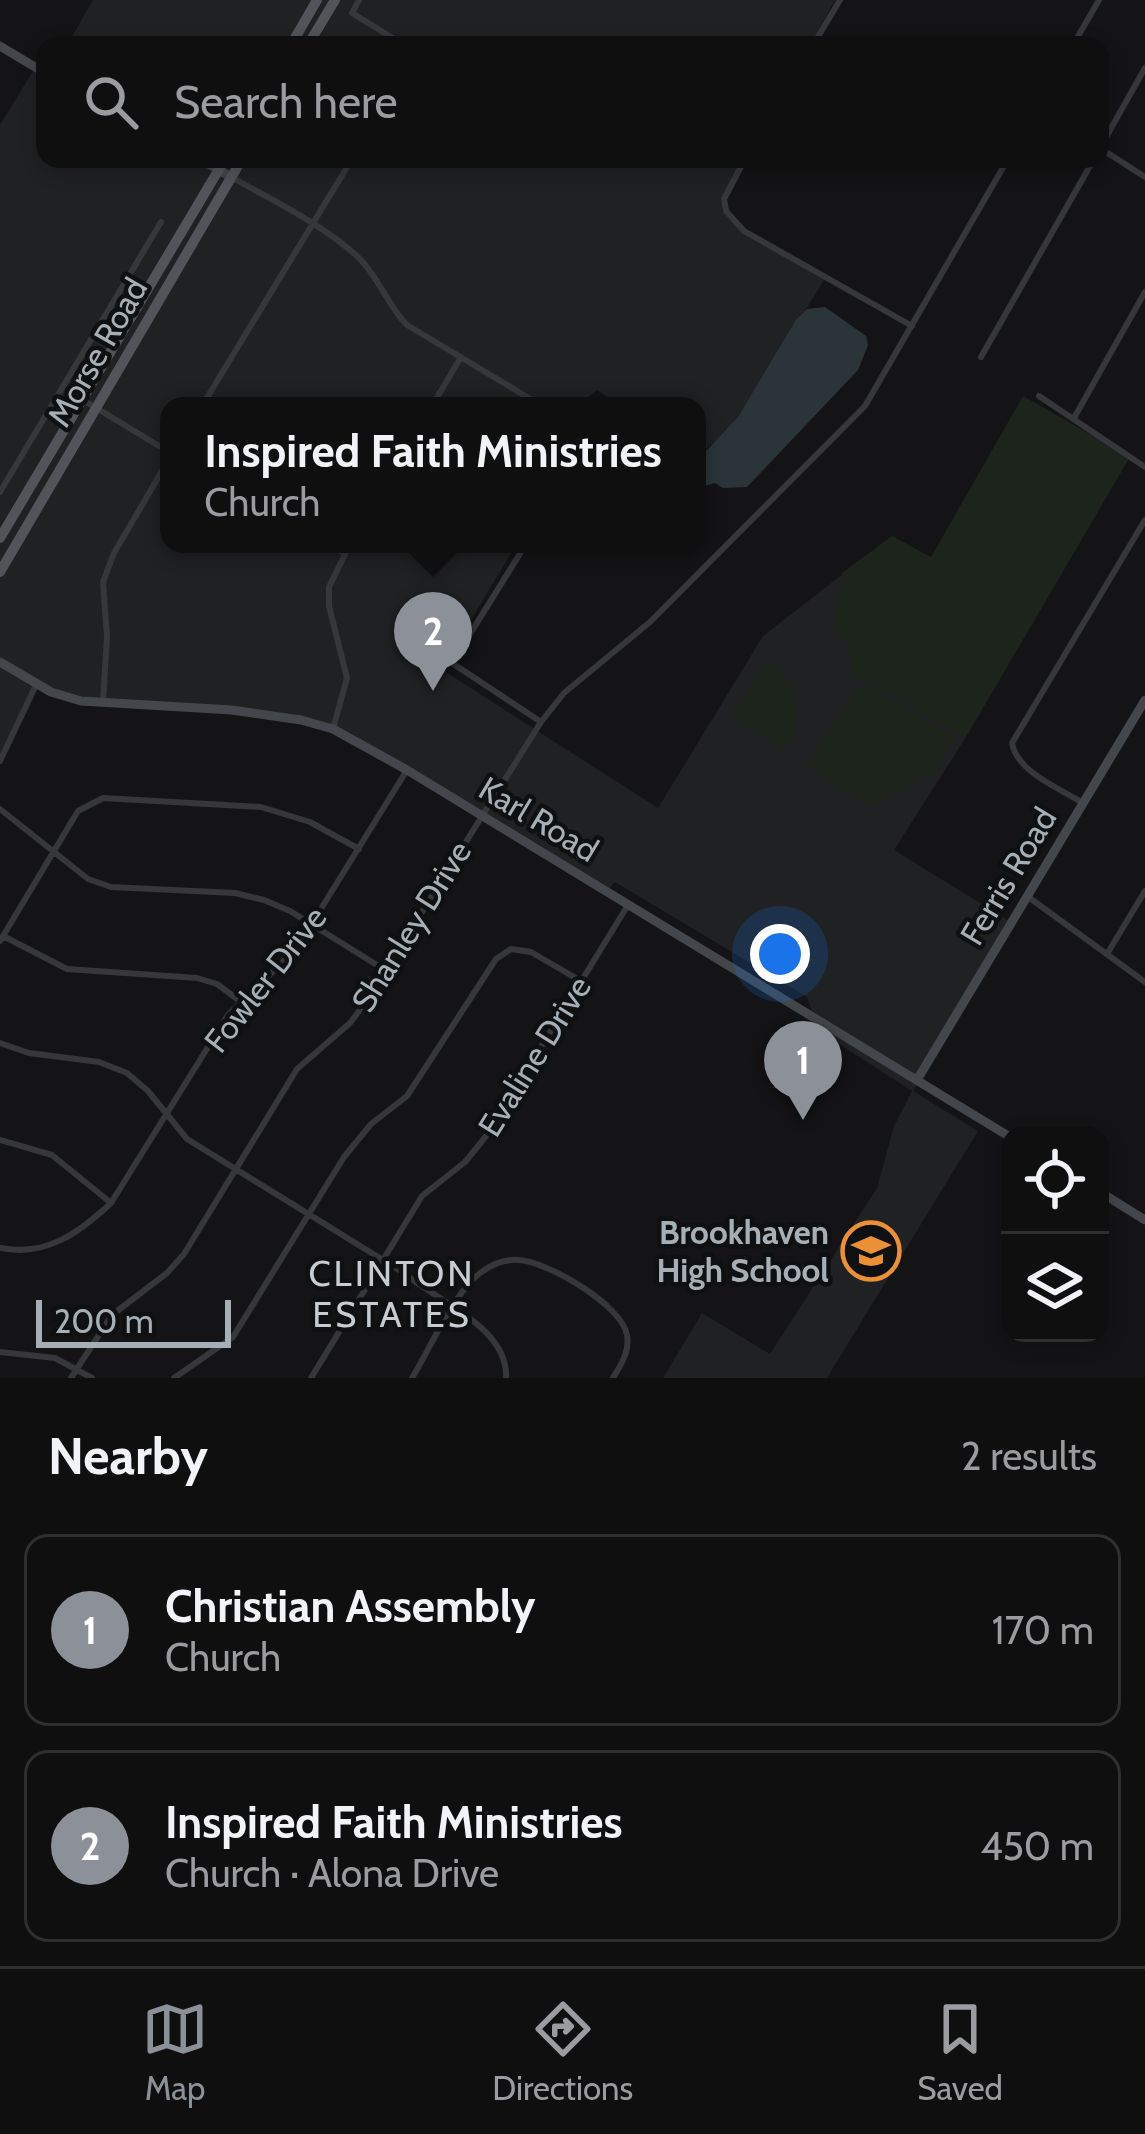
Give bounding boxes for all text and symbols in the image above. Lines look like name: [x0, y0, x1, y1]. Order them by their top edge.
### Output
search box: [36, 36, 1109, 168]
icon: search: [78, 69, 144, 135]
text: Search here: [174, 75, 398, 129]
street label: Morse Road: [39, 271, 155, 433]
popup: [160, 397, 706, 553]
text: Inspired Faith Ministries: [204, 424, 662, 478]
text: Church: [204, 478, 321, 526]
pin: 2: [394, 592, 472, 691]
street label: Karl Road: [472, 768, 606, 870]
street label: Ferris Road: [951, 800, 1065, 952]
street label: Shanley Drive: [343, 833, 479, 1019]
street label: Fowler Drive: [196, 898, 334, 1060]
your location: [750, 924, 810, 984]
street label: Evaline Drive: [469, 969, 599, 1143]
pin: 1: [764, 1021, 842, 1120]
map controls: [1001, 1126, 1109, 1342]
button: locate: [1001, 1126, 1109, 1234]
place label: Brookhaven High School: [657, 1212, 829, 1290]
school or university icon: Brookhaven High School: [840, 1220, 902, 1282]
button: layers: [1001, 1234, 1109, 1342]
district label: CLINTON ESTATES: [308, 1251, 476, 1336]
scale bar: [36, 1294, 231, 1347]
text: 200 m: [54, 1301, 154, 1341]
text: Nearby: [48, 1425, 208, 1487]
text: 2 results: [961, 1432, 1097, 1480]
text: Christian Assembly: [165, 1579, 536, 1633]
text: 1: [83, 1606, 97, 1654]
text: 170 m: [992, 1606, 1094, 1654]
text: Church: [165, 1633, 281, 1681]
text: Inspired Faith Ministries: [165, 1795, 622, 1849]
text: 2: [80, 1822, 100, 1870]
text: 450 m: [980, 1822, 1094, 1870]
text: Church · Alona Drive: [165, 1849, 499, 1897]
tab: Map: [142, 1996, 208, 2108]
tab: Directions: [492, 1996, 633, 2108]
tab: Saved: [917, 1996, 1003, 2108]

